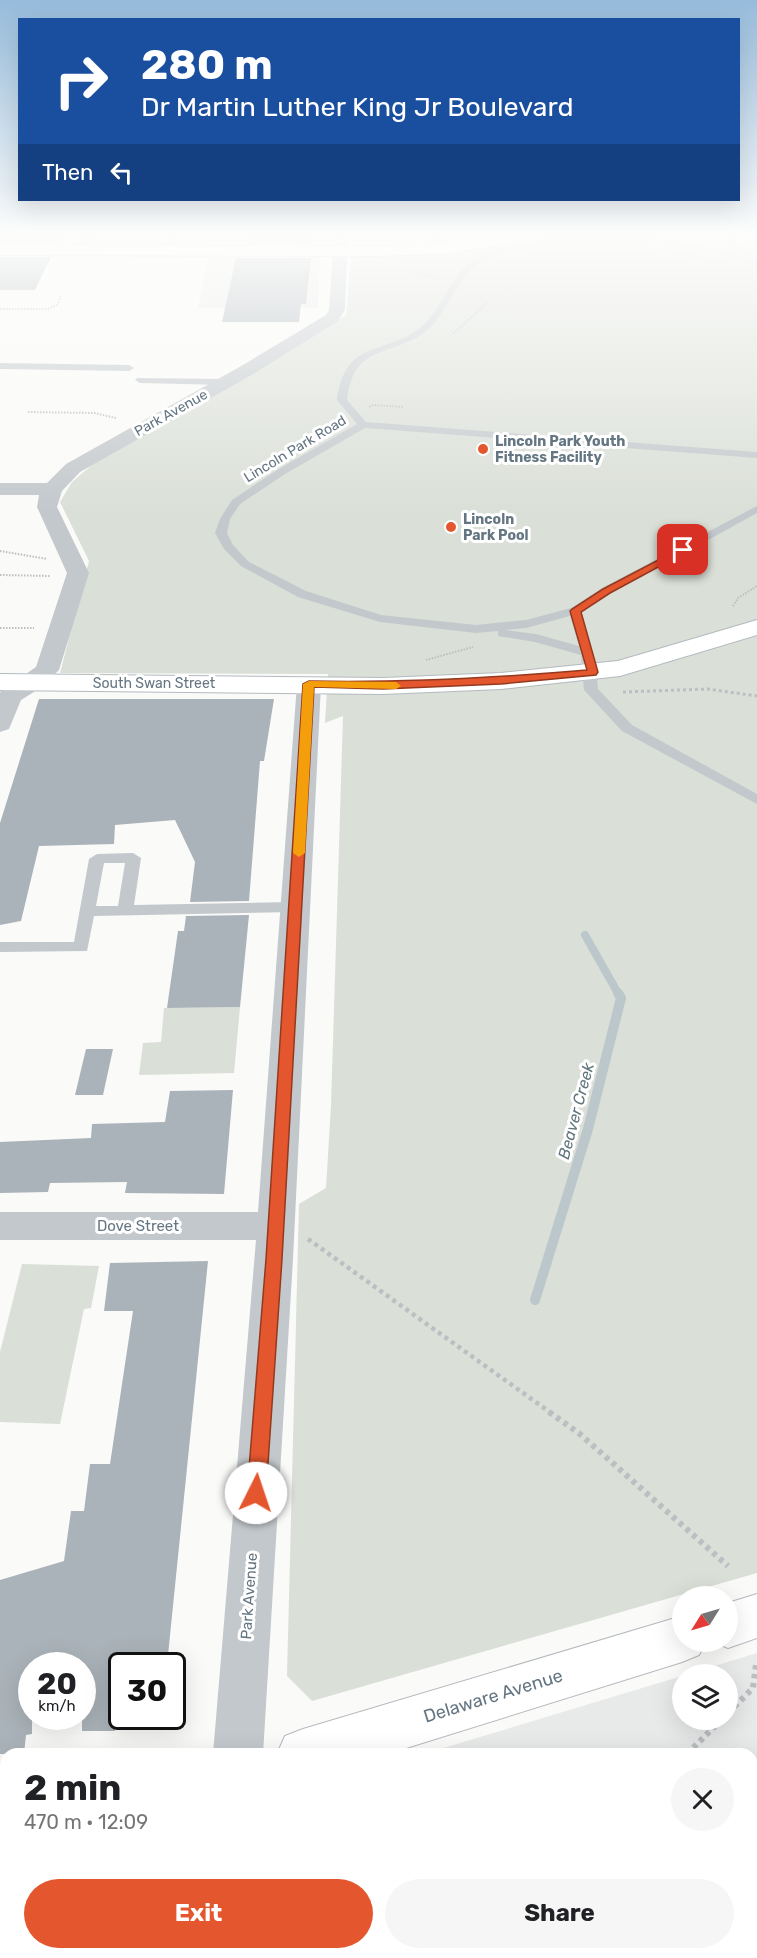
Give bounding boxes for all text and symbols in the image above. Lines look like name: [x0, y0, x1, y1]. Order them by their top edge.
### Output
text: 280 m: [141, 40, 273, 90]
icon: right: [42, 42, 120, 120]
text: Dr Martin Luther King Jr Boulevard: [141, 91, 574, 123]
icon: left: [105, 156, 138, 189]
text: Then: [42, 159, 93, 186]
street label: Park Avenue: [131, 386, 211, 440]
street label: Lincoln Park Road: [241, 412, 349, 486]
place label: Lincoln Park Youth Fitness Facility: [495, 433, 625, 466]
marker: Lincoln Park Youth Fitness Facility: [476, 442, 490, 456]
place label: Lincoln Park Pool: [463, 511, 529, 544]
marker: Lincoln Park Pool: [444, 520, 458, 534]
pin: [657, 524, 708, 575]
icon: arrive: [666, 533, 699, 566]
street label: South Swan Street: [93, 675, 216, 692]
water label: Beaver Creek: [554, 1060, 598, 1161]
street label: Dove Street: [97, 1217, 179, 1235]
position arrow: [224, 1461, 288, 1525]
street label: Park Avenue: [237, 1552, 261, 1640]
north arrow: [672, 1586, 738, 1652]
map controls: [672, 1586, 738, 1730]
speed limit sign: 30: [108, 1652, 186, 1730]
street label: Delaware Avenue: [421, 1664, 565, 1728]
button: layers: [672, 1664, 738, 1730]
text: 20: [37, 1666, 77, 1702]
text: km/h: [38, 1697, 76, 1715]
text: 2 min: [24, 1766, 122, 1809]
button: close: [671, 1768, 734, 1831]
text: 470 m · 12:09: [24, 1810, 148, 1834]
button: Exit: [24, 1879, 373, 1948]
button: Share: [385, 1879, 734, 1948]

